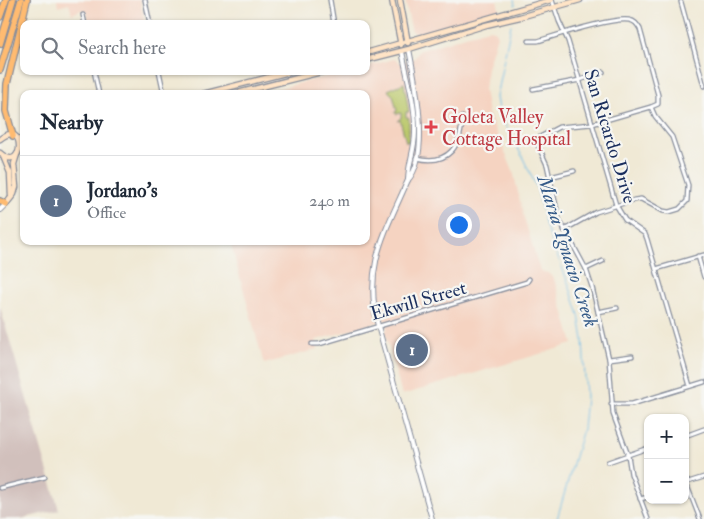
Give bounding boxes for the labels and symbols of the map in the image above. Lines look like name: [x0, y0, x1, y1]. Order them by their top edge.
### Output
street label: San Ricardo Drive: [578, 66, 642, 206]
place label: Goleta Valley Cottage Hospital: [442, 105, 571, 152]
marker: Goleta Valley Cottage Hospital: [424, 120, 438, 134]
water label: Maria Ygnacio Creek: [531, 171, 604, 330]
your location: [446, 212, 472, 238]
street label: Ekwill Street: [367, 276, 469, 326]
pin: 1: [396, 331, 428, 369]

